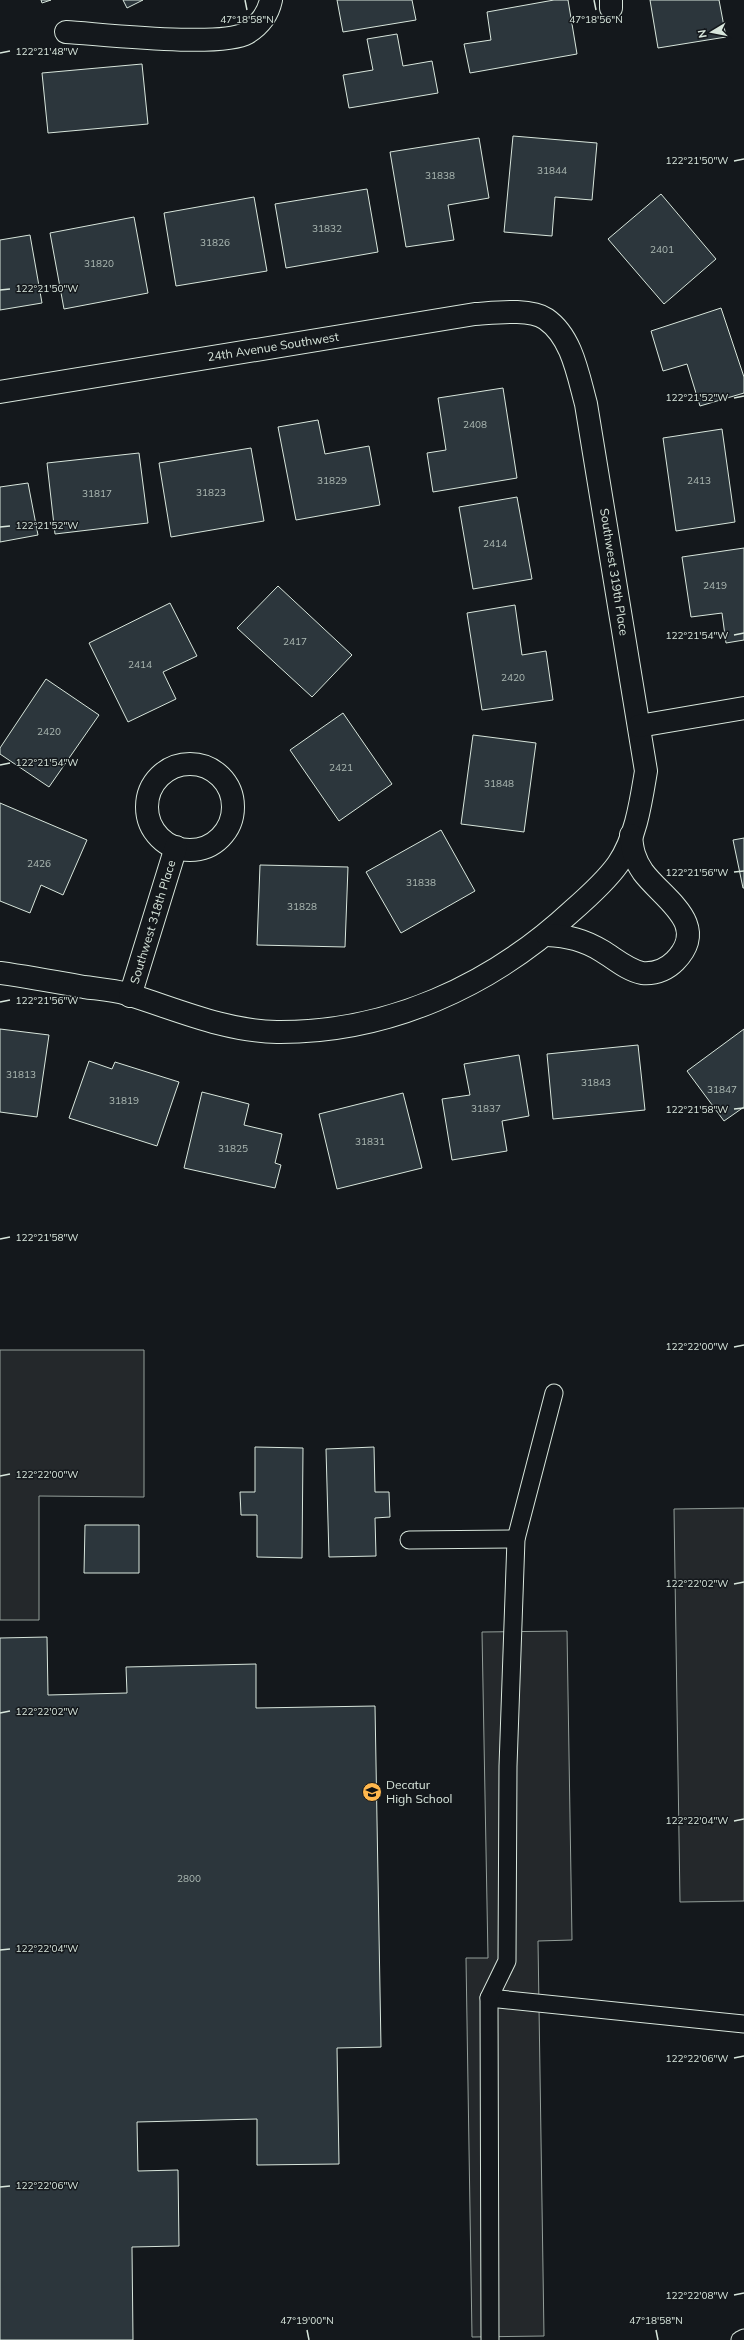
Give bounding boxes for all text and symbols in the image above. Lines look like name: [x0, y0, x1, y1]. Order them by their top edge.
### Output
north arrow: [692, 12, 732, 52]
text: 47°18'58"N: [220, 13, 274, 26]
text: 47°18'56"N: [569, 13, 623, 26]
text: N: [695, 28, 710, 39]
text: 122°21'48"W: [16, 45, 78, 58]
text: 122°21'50"W: [666, 154, 728, 167]
house number: 31844: [537, 164, 567, 177]
house number: 31838: [425, 169, 455, 182]
house number: 31832: [312, 222, 342, 235]
house number: 31826: [200, 236, 230, 249]
house number: 2401: [650, 243, 674, 256]
house number: 31820: [84, 257, 114, 270]
text: 122°21'50"W: [16, 282, 78, 295]
street label: 24th Avenue Southwest: [206, 329, 340, 364]
text: 122°21'52"W: [666, 391, 728, 404]
house number: 2408: [463, 418, 487, 431]
house number: 31829: [317, 474, 347, 487]
house number: 2413: [687, 474, 711, 487]
house number: 31823: [196, 486, 226, 499]
house number: 31817: [82, 487, 112, 500]
street label: Southwest 319th Place: [597, 507, 632, 637]
text: 122°21'52"W: [16, 519, 78, 532]
house number: 2414: [483, 537, 507, 550]
house number: 2419: [703, 579, 727, 592]
text: 122°21'54"W: [666, 629, 728, 642]
house number: 2417: [283, 635, 307, 648]
house number: 2414: [128, 658, 152, 671]
house number: 2420: [501, 671, 525, 684]
house number: 2420: [37, 725, 61, 738]
text: 122°21'54"W: [16, 756, 78, 769]
house number: 2421: [329, 761, 353, 774]
house number: 31848: [484, 777, 514, 790]
house number: 2426: [27, 857, 51, 870]
street label: Southwest 318th Place: [127, 858, 179, 986]
text: 122°21'56"W: [666, 866, 728, 879]
house number: 31838: [406, 876, 436, 889]
house number: 31828: [287, 900, 317, 913]
text: 122°21'56"W: [16, 994, 78, 1007]
house number: 31813: [6, 1068, 36, 1081]
house number: 31843: [581, 1076, 611, 1089]
house number: 31847: [707, 1083, 737, 1096]
house number: 31819: [109, 1094, 139, 1107]
house number: 31837: [471, 1102, 501, 1115]
text: 122°21'58"W: [666, 1103, 728, 1116]
house number: 31831: [355, 1135, 385, 1148]
house number: 31825: [218, 1142, 248, 1155]
text: 122°21'58"W: [16, 1231, 78, 1244]
text: 122°22'00"W: [666, 1340, 728, 1353]
text: 122°22'00"W: [16, 1468, 78, 1481]
text: 122°22'02"W: [666, 1577, 728, 1590]
text: 122°22'02"W: [16, 1705, 78, 1718]
place label: Decatur High School: [386, 1777, 452, 1806]
school or university icon: Decatur High School: [361, 1781, 383, 1803]
text: 122°22'04"W: [666, 1814, 728, 1827]
house number: 2800: [177, 1872, 201, 1885]
text: 122°22'04"W: [16, 1942, 78, 1955]
text: 122°22'06"W: [666, 2052, 728, 2065]
text: 122°22'06"W: [16, 2179, 78, 2192]
text: 122°22'08"W: [666, 2289, 728, 2302]
text: 47°19'00"N: [280, 2314, 334, 2327]
text: 47°18'58"N: [629, 2314, 683, 2327]

